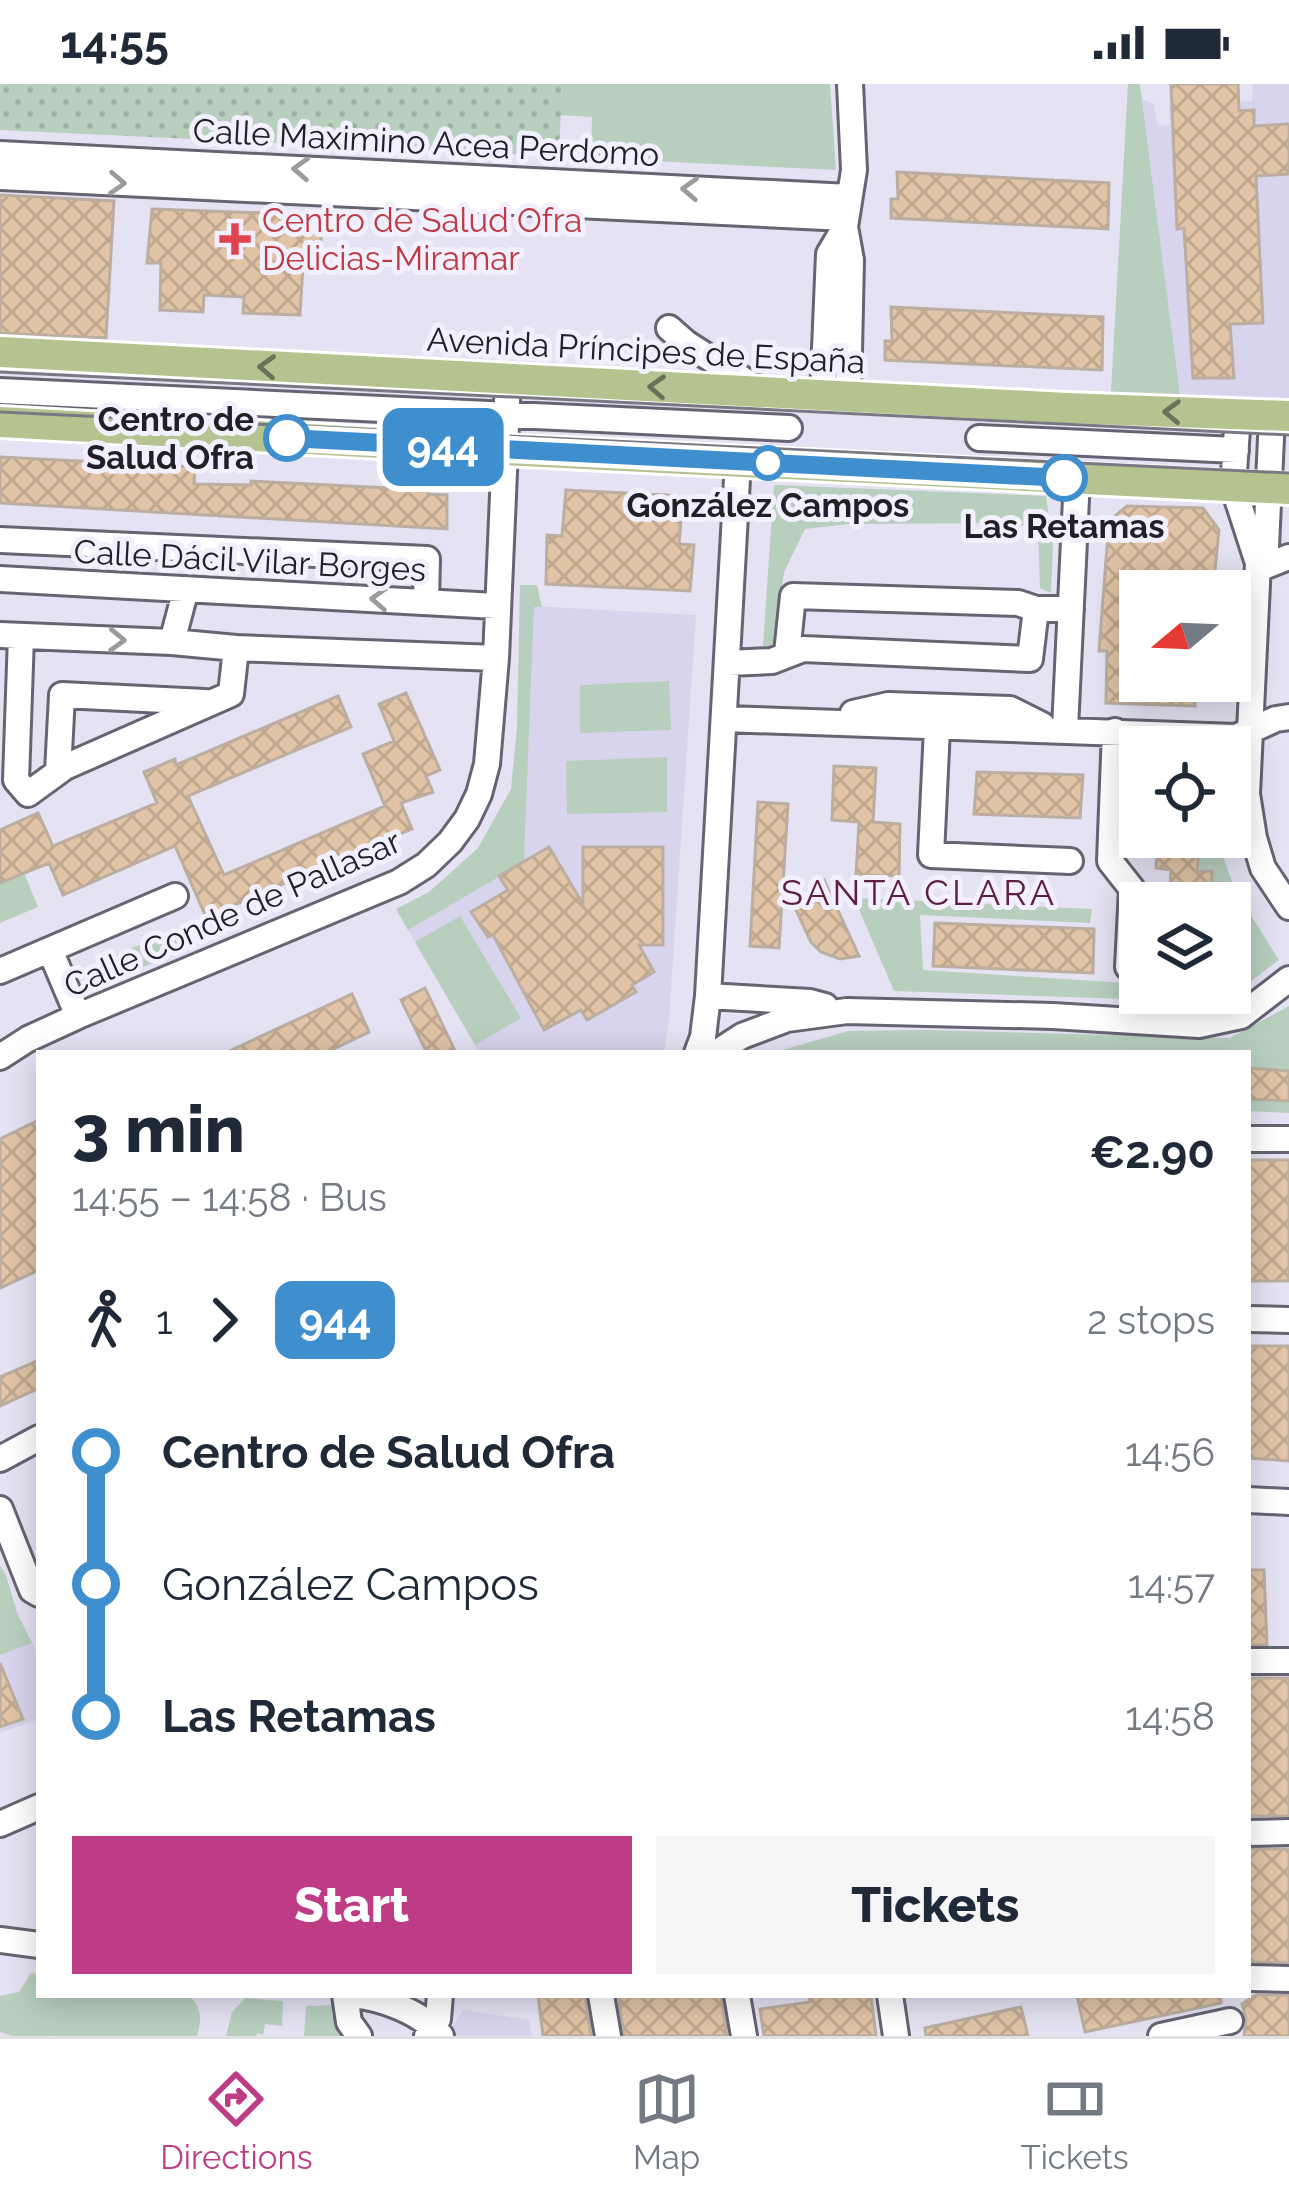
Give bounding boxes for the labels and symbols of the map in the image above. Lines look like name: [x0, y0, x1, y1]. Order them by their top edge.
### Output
street label: Calle Maximino Acea Perdomo: [192, 111, 660, 174]
one-way arrow: [291, 156, 310, 182]
one-way arrow: [108, 170, 127, 196]
one-way arrow: [680, 176, 699, 202]
place label: Centro de Salud Ofra Delicias-Miramar: [262, 201, 582, 278]
marker: Centro de Salud Ofra Delicias-Miramar: [219, 223, 251, 255]
street label: Avenida Príncipes de España: [426, 320, 866, 381]
one-way arrow: [257, 354, 276, 380]
one-way arrow: [647, 374, 666, 400]
one-way arrow: [1162, 399, 1181, 425]
place label: Centro de Salud Ofra: [86, 400, 254, 477]
line badge: 944: [374, 408, 512, 486]
marker: Centro de Salud Ofra: [265, 416, 309, 460]
marker: González Campos: [752, 447, 784, 479]
marker: Las Retamas: [1042, 456, 1086, 500]
place label: González Campos: [627, 486, 909, 525]
place label: Las Retamas: [964, 507, 1164, 546]
street label: Calle Dácil Vilar Borges: [73, 532, 427, 589]
north arrow: [1119, 570, 1251, 702]
one-way arrow: [369, 587, 388, 613]
one-way arrow: [108, 627, 127, 653]
street label: Calle Conde de Pallasar: [58, 821, 407, 1005]
district label: SANTA CLARA: [781, 871, 1057, 913]

